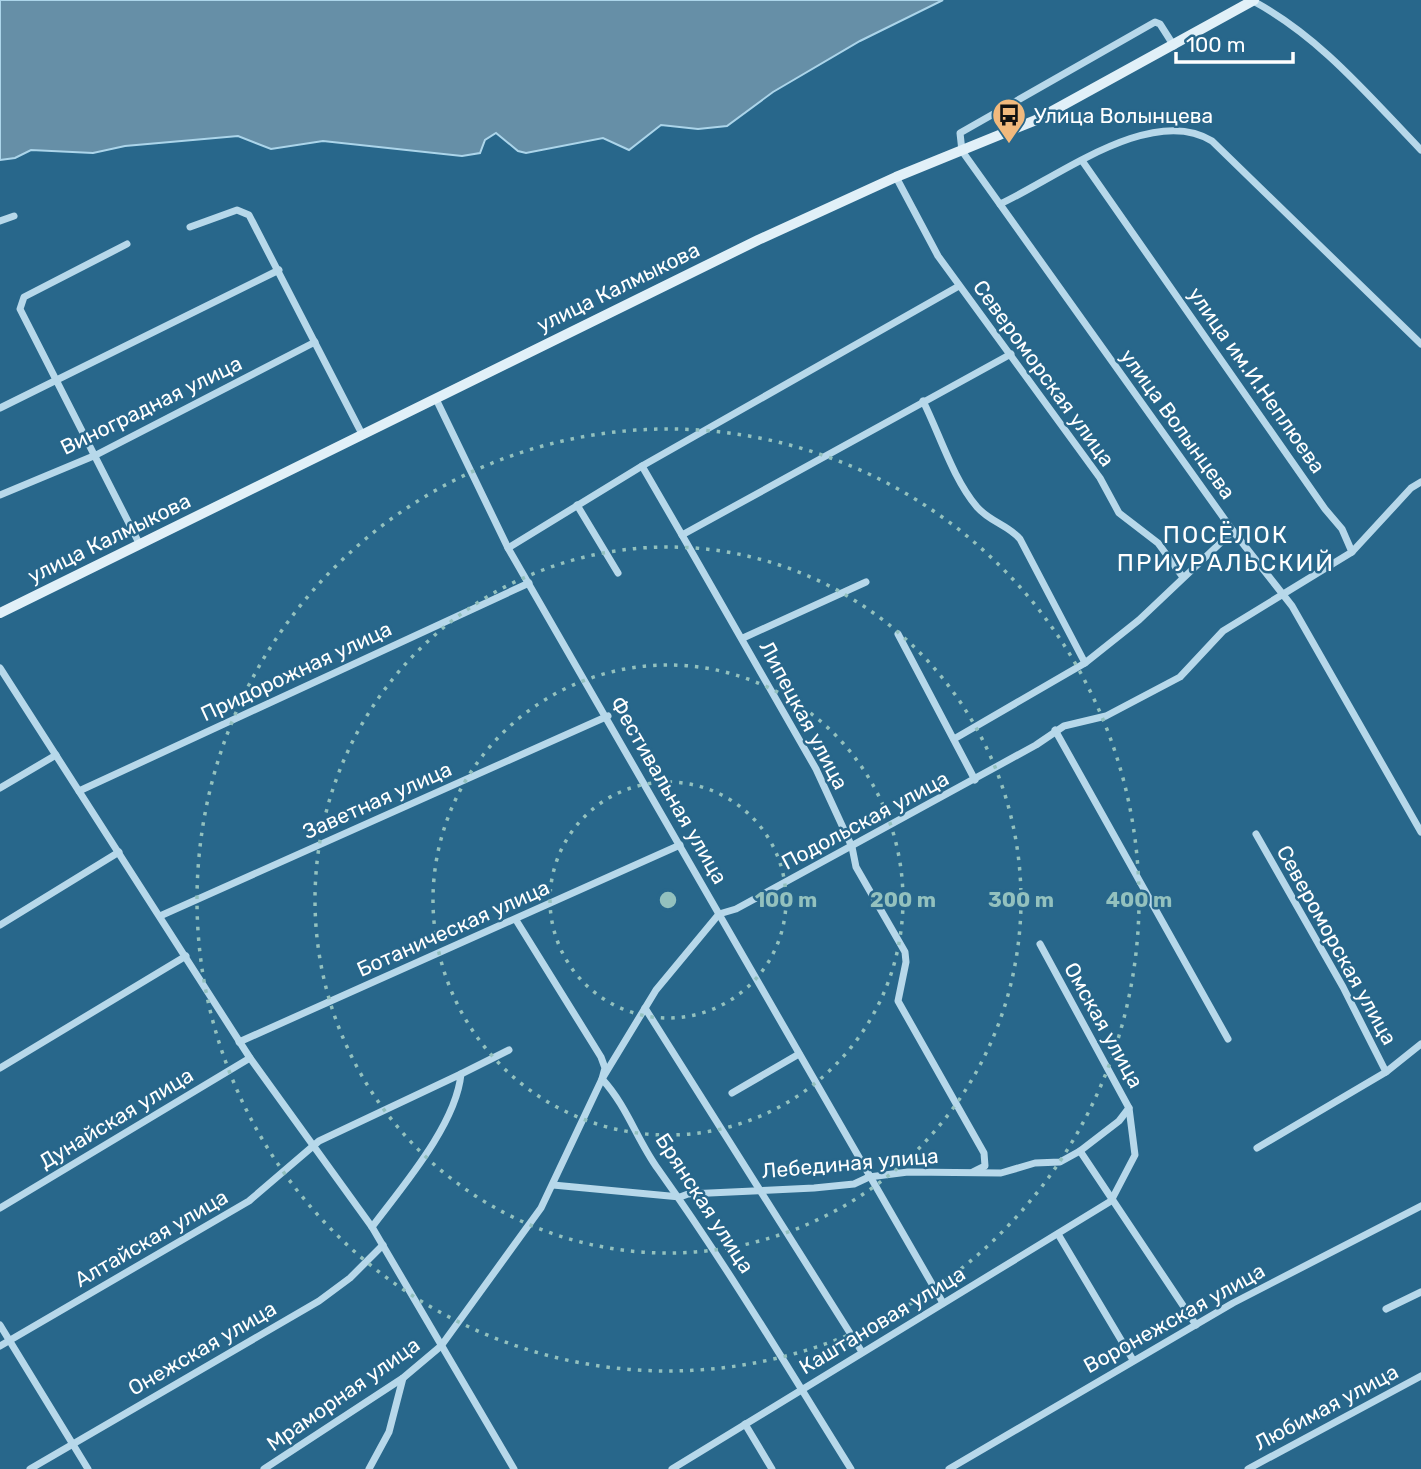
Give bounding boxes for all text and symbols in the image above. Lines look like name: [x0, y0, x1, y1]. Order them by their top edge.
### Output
scale bar: [1176, 21, 1293, 65]
text: 100 m: [1186, 32, 1245, 57]
bus stop icon: Улица Волынцева: [990, 96, 1028, 145]
place label: Улица Волынцева: [1034, 103, 1213, 128]
street label: улица Калмыкова: [532, 237, 704, 337]
street label: Североморская улица: [968, 275, 1120, 471]
street label: улица им.И.Неплюева: [1183, 282, 1331, 478]
street label: улица Волынцева: [1115, 344, 1241, 504]
street label: Виноградная улица: [56, 350, 246, 460]
street label: улица Калмыкова: [23, 488, 195, 588]
district label: ПОСЁЛОК ПРИУРАЛЬСКИЙ: [1117, 521, 1335, 577]
street label: Придорожная улица: [197, 616, 395, 726]
street label: Липецкая улица: [754, 636, 854, 794]
street label: Фестивальная улица: [605, 692, 733, 888]
street label: Заветная улица: [299, 756, 455, 844]
street label: Подольская улица: [777, 765, 953, 875]
street label: Североморская улица: [1272, 841, 1402, 1049]
street label: Ботаническая улица: [353, 874, 553, 982]
text: 100 m: [755, 887, 817, 912]
text: 200 m: [870, 887, 936, 912]
text: 300 m: [988, 887, 1054, 912]
text: 400 m: [1106, 887, 1172, 912]
centre of rings: [656, 888, 680, 912]
street label: Омская улица: [1059, 958, 1149, 1092]
street label: Дунайская улица: [35, 1062, 197, 1174]
street label: Брянская улица: [651, 1128, 759, 1278]
street label: Лебединая улица: [761, 1143, 939, 1183]
street label: Алтайская улица: [70, 1184, 232, 1292]
street label: Воронежская улица: [1079, 1258, 1269, 1378]
street label: Каштановая улица: [795, 1261, 969, 1379]
street label: Онежская улица: [123, 1295, 281, 1401]
street label: Мраморная улица: [262, 1332, 424, 1456]
street label: Любимая улица: [1250, 1359, 1402, 1455]

